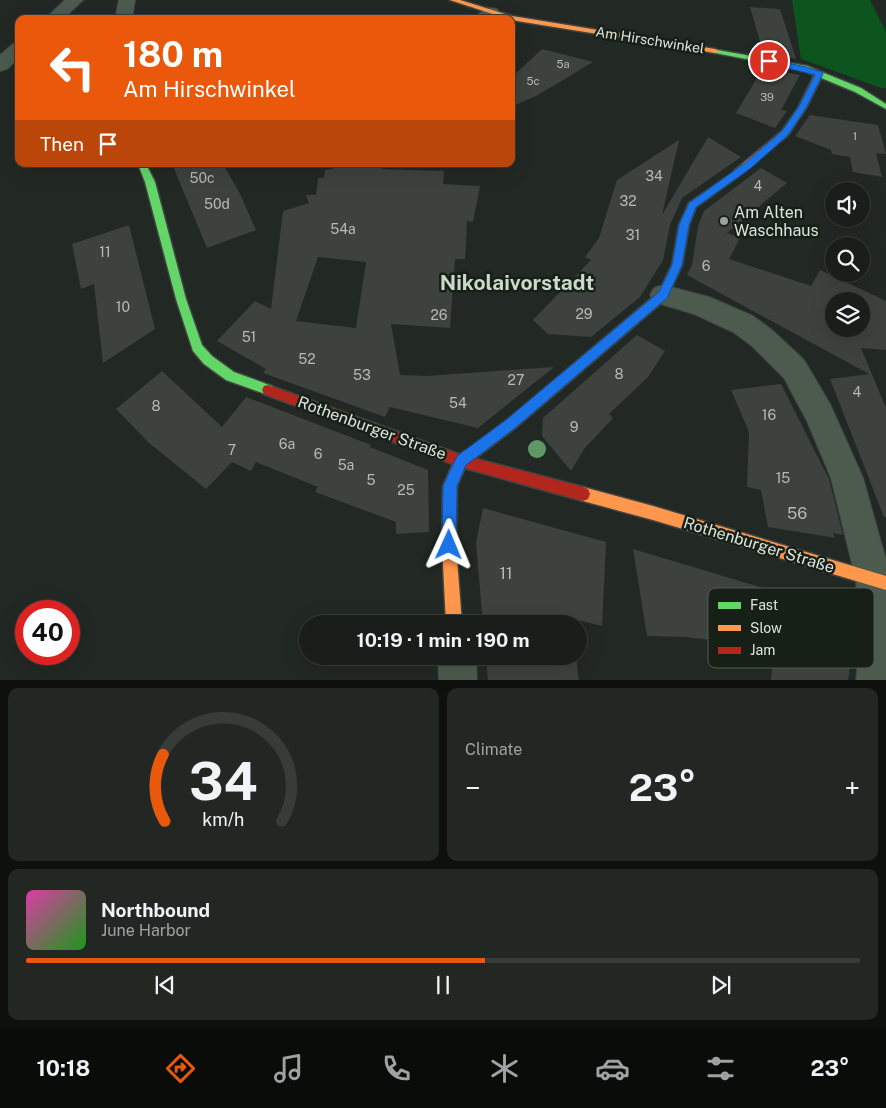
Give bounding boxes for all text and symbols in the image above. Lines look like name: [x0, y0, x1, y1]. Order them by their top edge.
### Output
street label: Am Hirschwinkel: [594, 24, 706, 56]
text: 180 m: [123, 34, 223, 75]
icon: left: [40, 35, 105, 100]
pin: [748, 40, 790, 82]
icon: arrive: [755, 47, 783, 75]
house number: 5a: [556, 58, 570, 70]
house number: 5c: [526, 75, 540, 87]
text: Am Hirschwinkel: [123, 76, 296, 102]
house number: 39: [760, 91, 774, 103]
icon: arrive: [94, 130, 122, 158]
house number: 1: [853, 130, 857, 142]
text: Then: [40, 133, 84, 155]
house number: 34: [645, 168, 663, 184]
house number: 50c: [189, 170, 215, 186]
house number: 4: [754, 178, 763, 194]
map controls: [825, 182, 870, 337]
button: sound: [825, 182, 870, 227]
house number: 32: [619, 193, 637, 209]
house number: 50d: [204, 196, 230, 212]
place label: Am Alten Waschhaus: [734, 203, 819, 240]
marker: Am Alten Waschhaus: [718, 215, 730, 227]
house number: 54a: [330, 221, 356, 237]
house number: 31: [626, 227, 640, 243]
button: search: [825, 237, 870, 282]
house number: 11: [99, 244, 111, 260]
house number: 6: [702, 258, 711, 274]
district label: Nikolaivorstadt: [440, 270, 594, 295]
button: layers: [825, 292, 870, 337]
house number: 10: [116, 299, 130, 315]
house number: 29: [575, 306, 593, 322]
house number: 26: [430, 307, 448, 323]
house number: 51: [242, 329, 256, 345]
house number: 52: [298, 351, 316, 367]
house number: 8: [614, 366, 624, 382]
house number: 53: [353, 367, 371, 383]
house number: 27: [508, 372, 524, 388]
house number: 4: [853, 384, 862, 400]
street label: Rothenburger Straße: [295, 392, 449, 464]
house number: 54: [449, 395, 467, 411]
house number: 8: [151, 398, 161, 414]
house number: 16: [762, 407, 776, 423]
house number: 9: [570, 419, 579, 435]
house number: 6a: [279, 436, 295, 452]
house number: 7: [228, 442, 236, 458]
house number: 6: [314, 446, 323, 462]
house number: 5a: [338, 457, 354, 473]
house number: 15: [776, 470, 790, 486]
house number: 5: [367, 472, 376, 488]
house number: 25: [397, 482, 415, 498]
house number: 56: [787, 504, 807, 523]
street label: Rothenburger Straße: [681, 513, 837, 577]
position arrow: [422, 518, 474, 570]
house number: 11: [499, 564, 513, 583]
legend: [708, 588, 874, 668]
text: Fast: [750, 597, 778, 613]
speed limit sign: 40: [15, 600, 80, 665]
text: Slow: [750, 620, 782, 636]
text: 10:19 · 1 min · 190 m: [357, 629, 529, 651]
text: Jam: [750, 642, 775, 658]
text: Climate: [465, 740, 522, 759]
text: 34: [189, 751, 258, 812]
text: 23°: [629, 765, 696, 810]
text: −: [465, 771, 481, 804]
text: +: [844, 771, 860, 804]
text: km/h: [202, 809, 245, 830]
text: Northbound: [101, 899, 210, 921]
text: June Harbor: [101, 921, 191, 940]
icon: previous: [151, 971, 179, 999]
icon: pause: [429, 971, 457, 999]
icon: next: [707, 971, 735, 999]
icon: directions: [163, 1051, 198, 1086]
icon: music: [271, 1051, 306, 1086]
icon: phone: [379, 1051, 414, 1086]
icon: climate: [487, 1051, 522, 1086]
icon: car: [595, 1051, 630, 1086]
icon: filters: [703, 1051, 738, 1086]
text: 10:18: [36, 1055, 90, 1081]
text: 23°: [811, 1055, 850, 1081]

